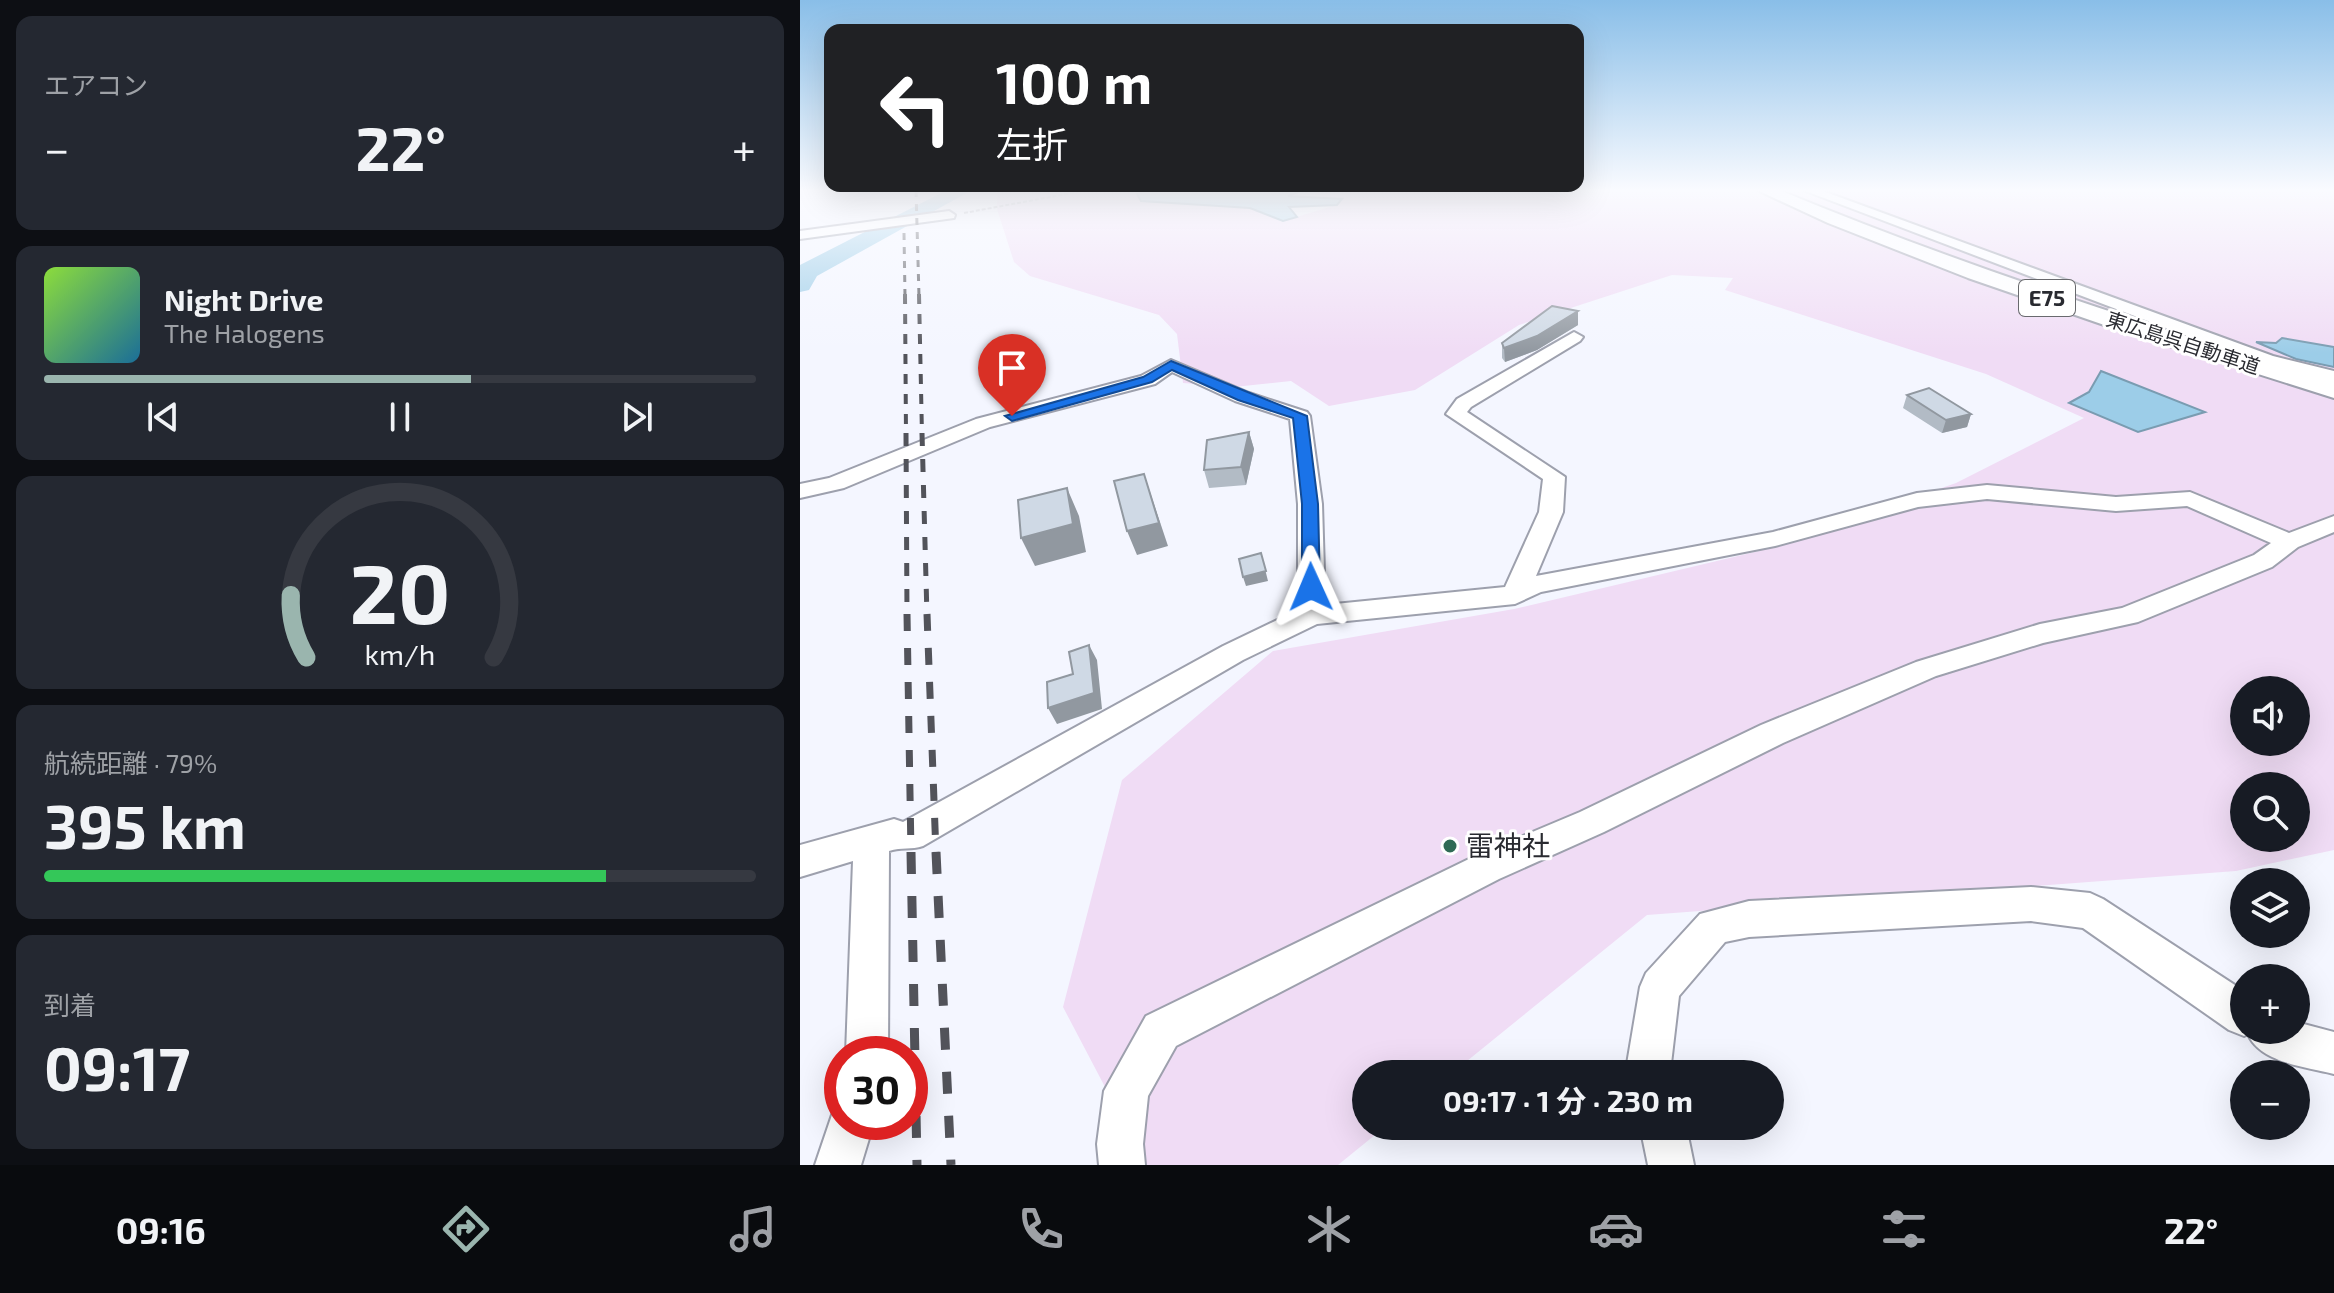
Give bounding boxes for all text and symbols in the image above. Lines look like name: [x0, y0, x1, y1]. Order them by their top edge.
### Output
text: 100 m: [996, 48, 1152, 115]
icon: left: [864, 56, 968, 160]
text: エアコン: [44, 69, 148, 100]
text: 22°: [356, 111, 446, 183]
text: −: [44, 121, 70, 174]
text: +: [732, 121, 756, 174]
text: 左折: [996, 122, 1068, 165]
road number: E75: [2019, 280, 2075, 316]
text: Night Drive: [164, 281, 323, 317]
street label: 東広島呉自動車道: [2104, 306, 2263, 378]
text: The Halogens: [164, 317, 325, 348]
pin: [978, 334, 1046, 416]
icon: arrive: [990, 346, 1034, 390]
icon: previous: [141, 395, 185, 439]
icon: pause: [378, 395, 422, 439]
icon: next: [615, 395, 659, 439]
text: 20: [350, 541, 450, 641]
position arrow: [1269, 545, 1353, 629]
text: km/h: [365, 637, 435, 672]
map controls: [2230, 676, 2310, 1140]
button: sound: [2230, 676, 2310, 756]
text: 航続距離 · 79%: [44, 747, 217, 778]
button: search: [2230, 772, 2310, 852]
text: 395 km: [44, 789, 246, 861]
place label: 雷神社: [1466, 828, 1550, 862]
marker: 雷神社: [1441, 837, 1459, 855]
button: layers: [2230, 868, 2310, 948]
button: +: [2230, 964, 2310, 1044]
text: 到着: [44, 989, 96, 1020]
text: 09:17: [44, 1031, 190, 1103]
speed limit sign: 30: [824, 1036, 928, 1140]
button: −: [2230, 1060, 2310, 1140]
text: 09:17 · 1 分 · 230 m: [1443, 1082, 1693, 1118]
icon: directions: [438, 1201, 494, 1257]
icon: music: [725, 1201, 781, 1257]
icon: phone: [1013, 1201, 1069, 1257]
icon: climate: [1301, 1201, 1357, 1257]
icon: car: [1588, 1201, 1644, 1257]
icon: filters: [1876, 1201, 1932, 1257]
text: 09:16: [116, 1208, 206, 1251]
text: 22°: [2164, 1208, 2218, 1251]

